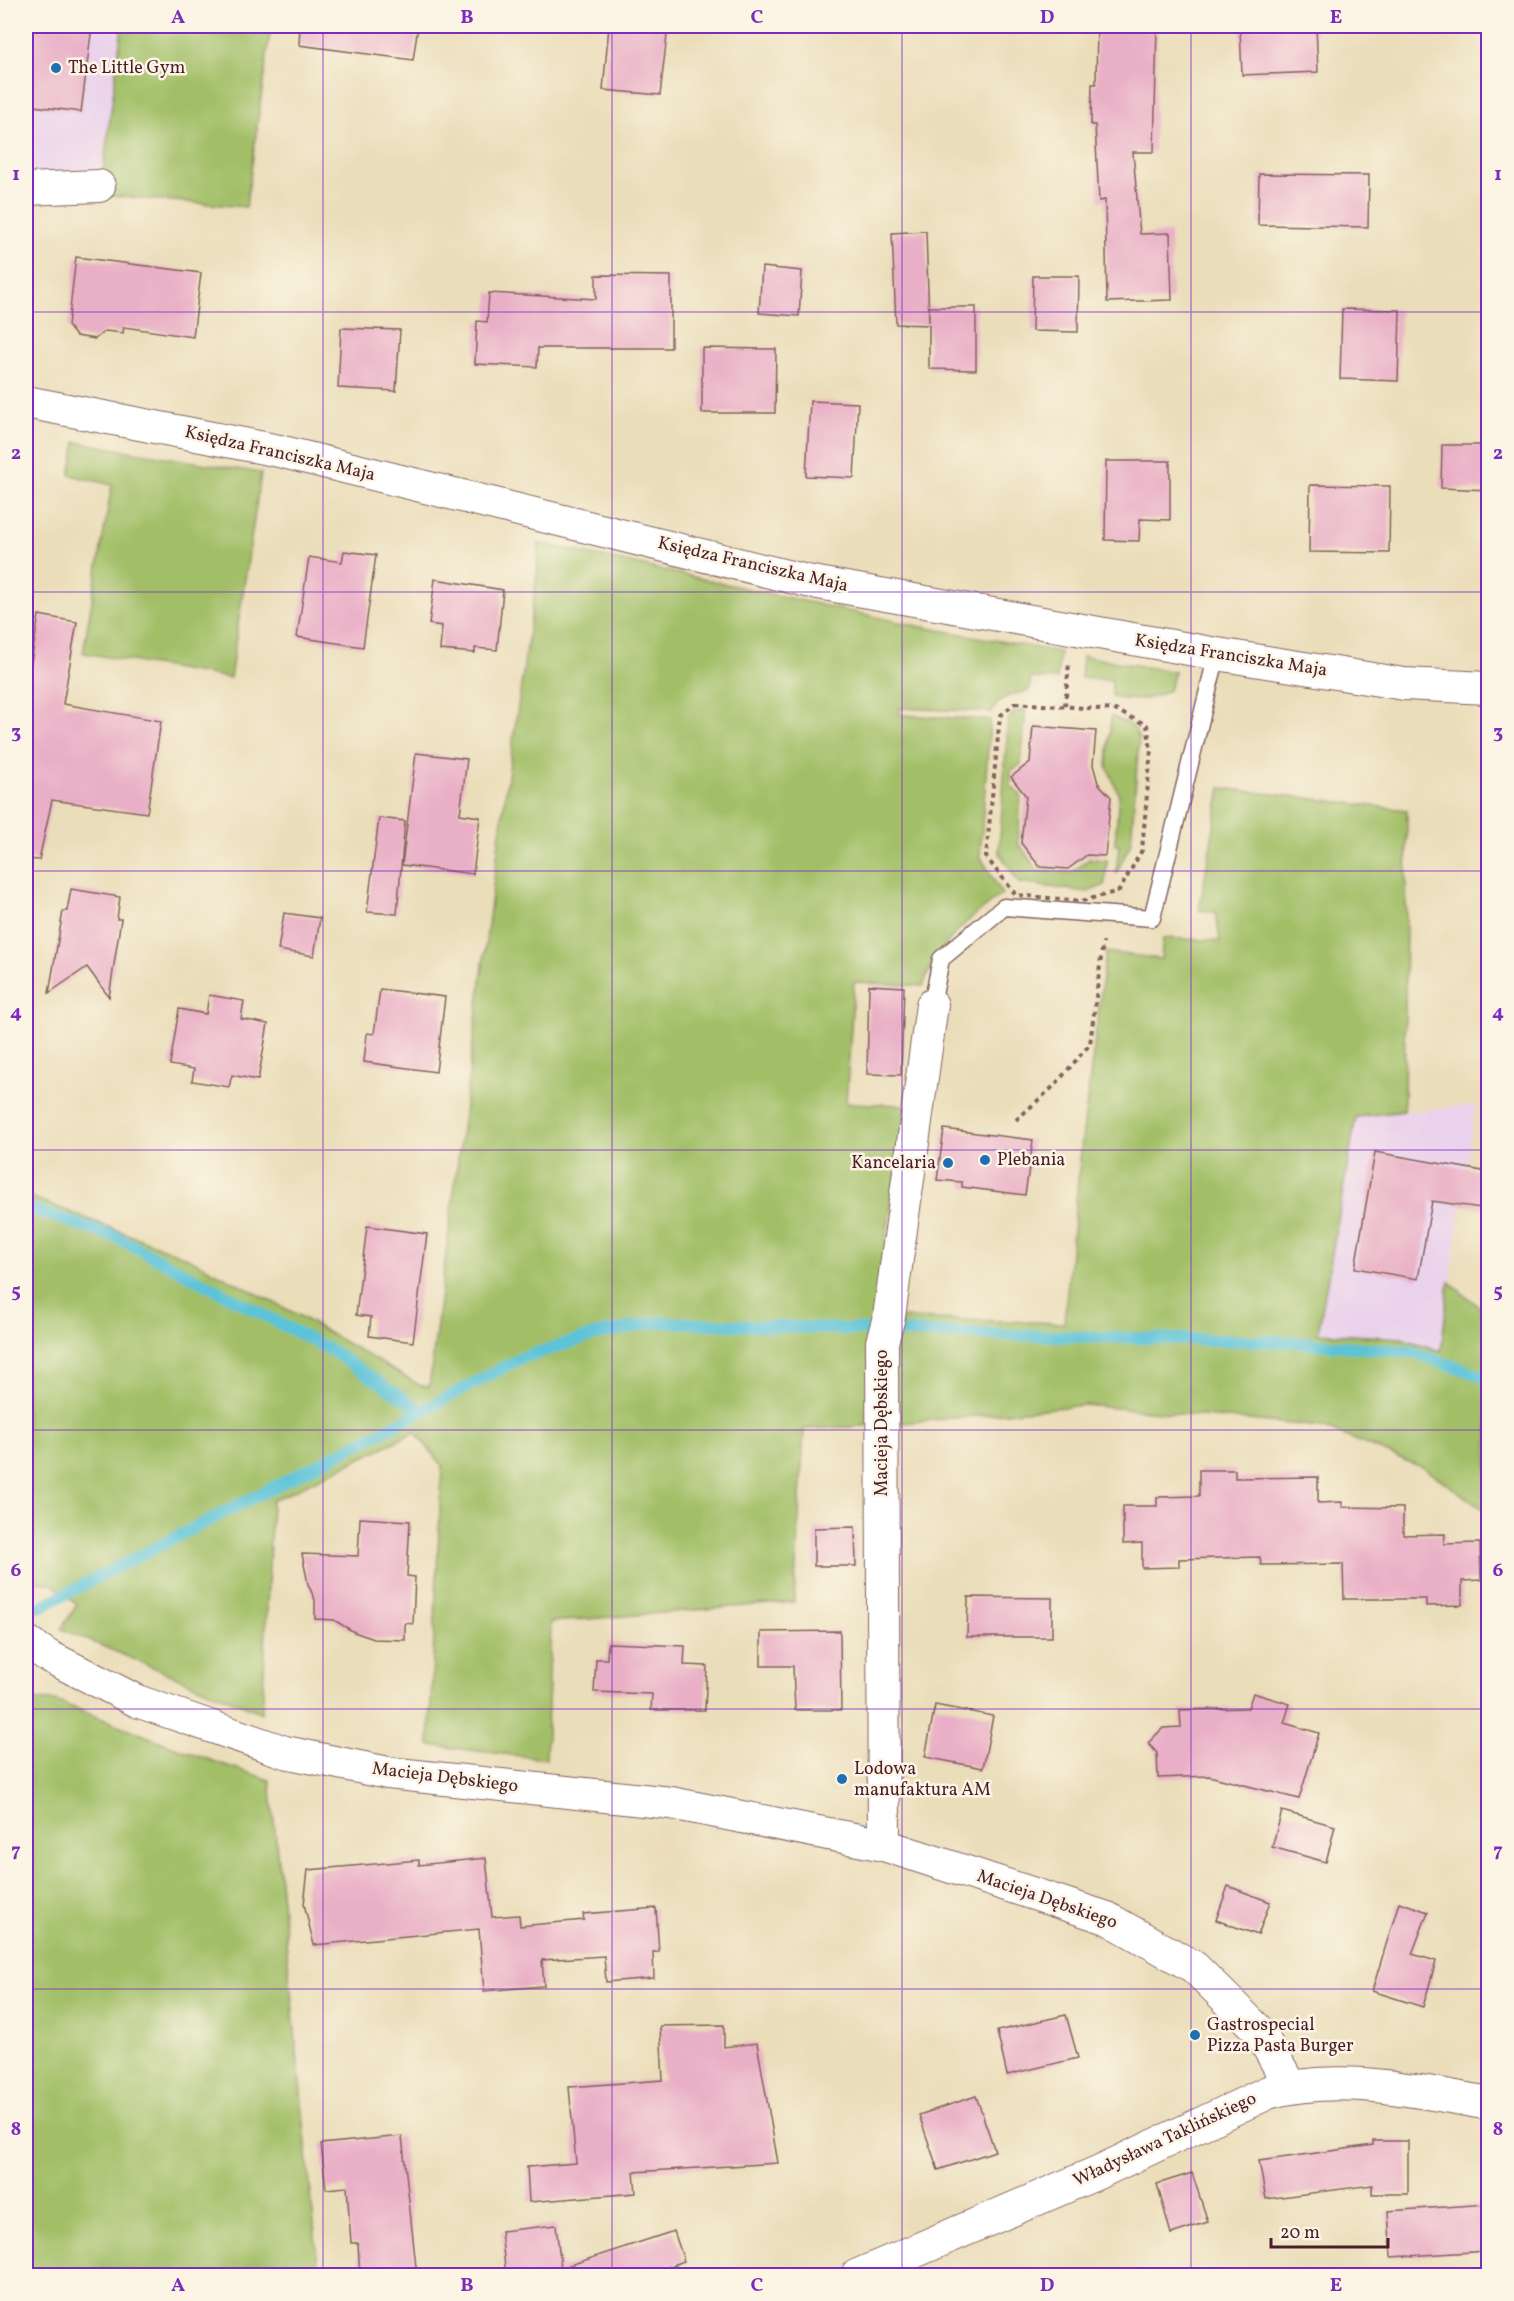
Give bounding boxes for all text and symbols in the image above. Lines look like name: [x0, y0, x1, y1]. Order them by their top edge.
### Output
text: A: [171, 4, 185, 32]
text: B: [460, 4, 474, 32]
text: C: [751, 4, 764, 32]
text: D: [1040, 4, 1054, 32]
text: E: [1330, 4, 1342, 32]
place label: The Little Gym: [68, 56, 185, 81]
marker: The Little Gym: [49, 61, 63, 75]
text: 1: [12, 161, 20, 189]
text: 1: [1494, 161, 1502, 189]
street label: Księdza Franciszka Maja: [182, 420, 378, 488]
text: 2: [11, 440, 21, 468]
text: 2: [1493, 440, 1503, 468]
street label: Księdza Franciszka Maja: [655, 531, 851, 599]
street label: Księdza Franciszka Maja: [1133, 628, 1329, 684]
text: 3: [11, 719, 21, 747]
text: 3: [1493, 719, 1503, 747]
text: 4: [10, 999, 22, 1027]
text: 4: [1492, 999, 1504, 1027]
place label: Plebania: [997, 1148, 1065, 1173]
place label: Kancelaria: [851, 1151, 936, 1176]
marker: Plebania: [978, 1153, 992, 1167]
marker: Kancelaria: [941, 1156, 955, 1170]
text: 5: [11, 1278, 21, 1306]
text: 5: [1493, 1278, 1503, 1306]
street label: Macieja Dębskiego: [870, 1349, 895, 1497]
text: 6: [11, 1557, 22, 1585]
text: 6: [1493, 1557, 1504, 1585]
street label: Macieja Dębskiego: [370, 1757, 520, 1799]
place label: Lodowa manufaktura AM: [854, 1757, 991, 1803]
marker: Lodowa manufaktura AM: [835, 1772, 849, 1786]
text: 7: [11, 1837, 21, 1865]
text: 7: [1493, 1837, 1503, 1865]
street label: Macieja Dębskiego: [973, 1864, 1121, 1936]
place label: Gastrospecial Pizza Pasta Burger: [1207, 2013, 1354, 2059]
marker: Gastrospecial Pizza Pasta Burger: [1188, 2028, 1202, 2042]
street label: Władysława Taklińskiego: [1069, 2086, 1261, 2194]
text: 8: [11, 2116, 21, 2144]
text: 8: [1493, 2116, 1503, 2144]
scale bar: [1271, 2211, 1388, 2249]
text: 20 m: [1280, 2221, 1320, 2246]
text: A: [171, 2272, 185, 2300]
text: B: [460, 2272, 474, 2300]
text: C: [751, 2272, 764, 2300]
text: D: [1040, 2272, 1054, 2300]
text: E: [1330, 2272, 1342, 2300]

